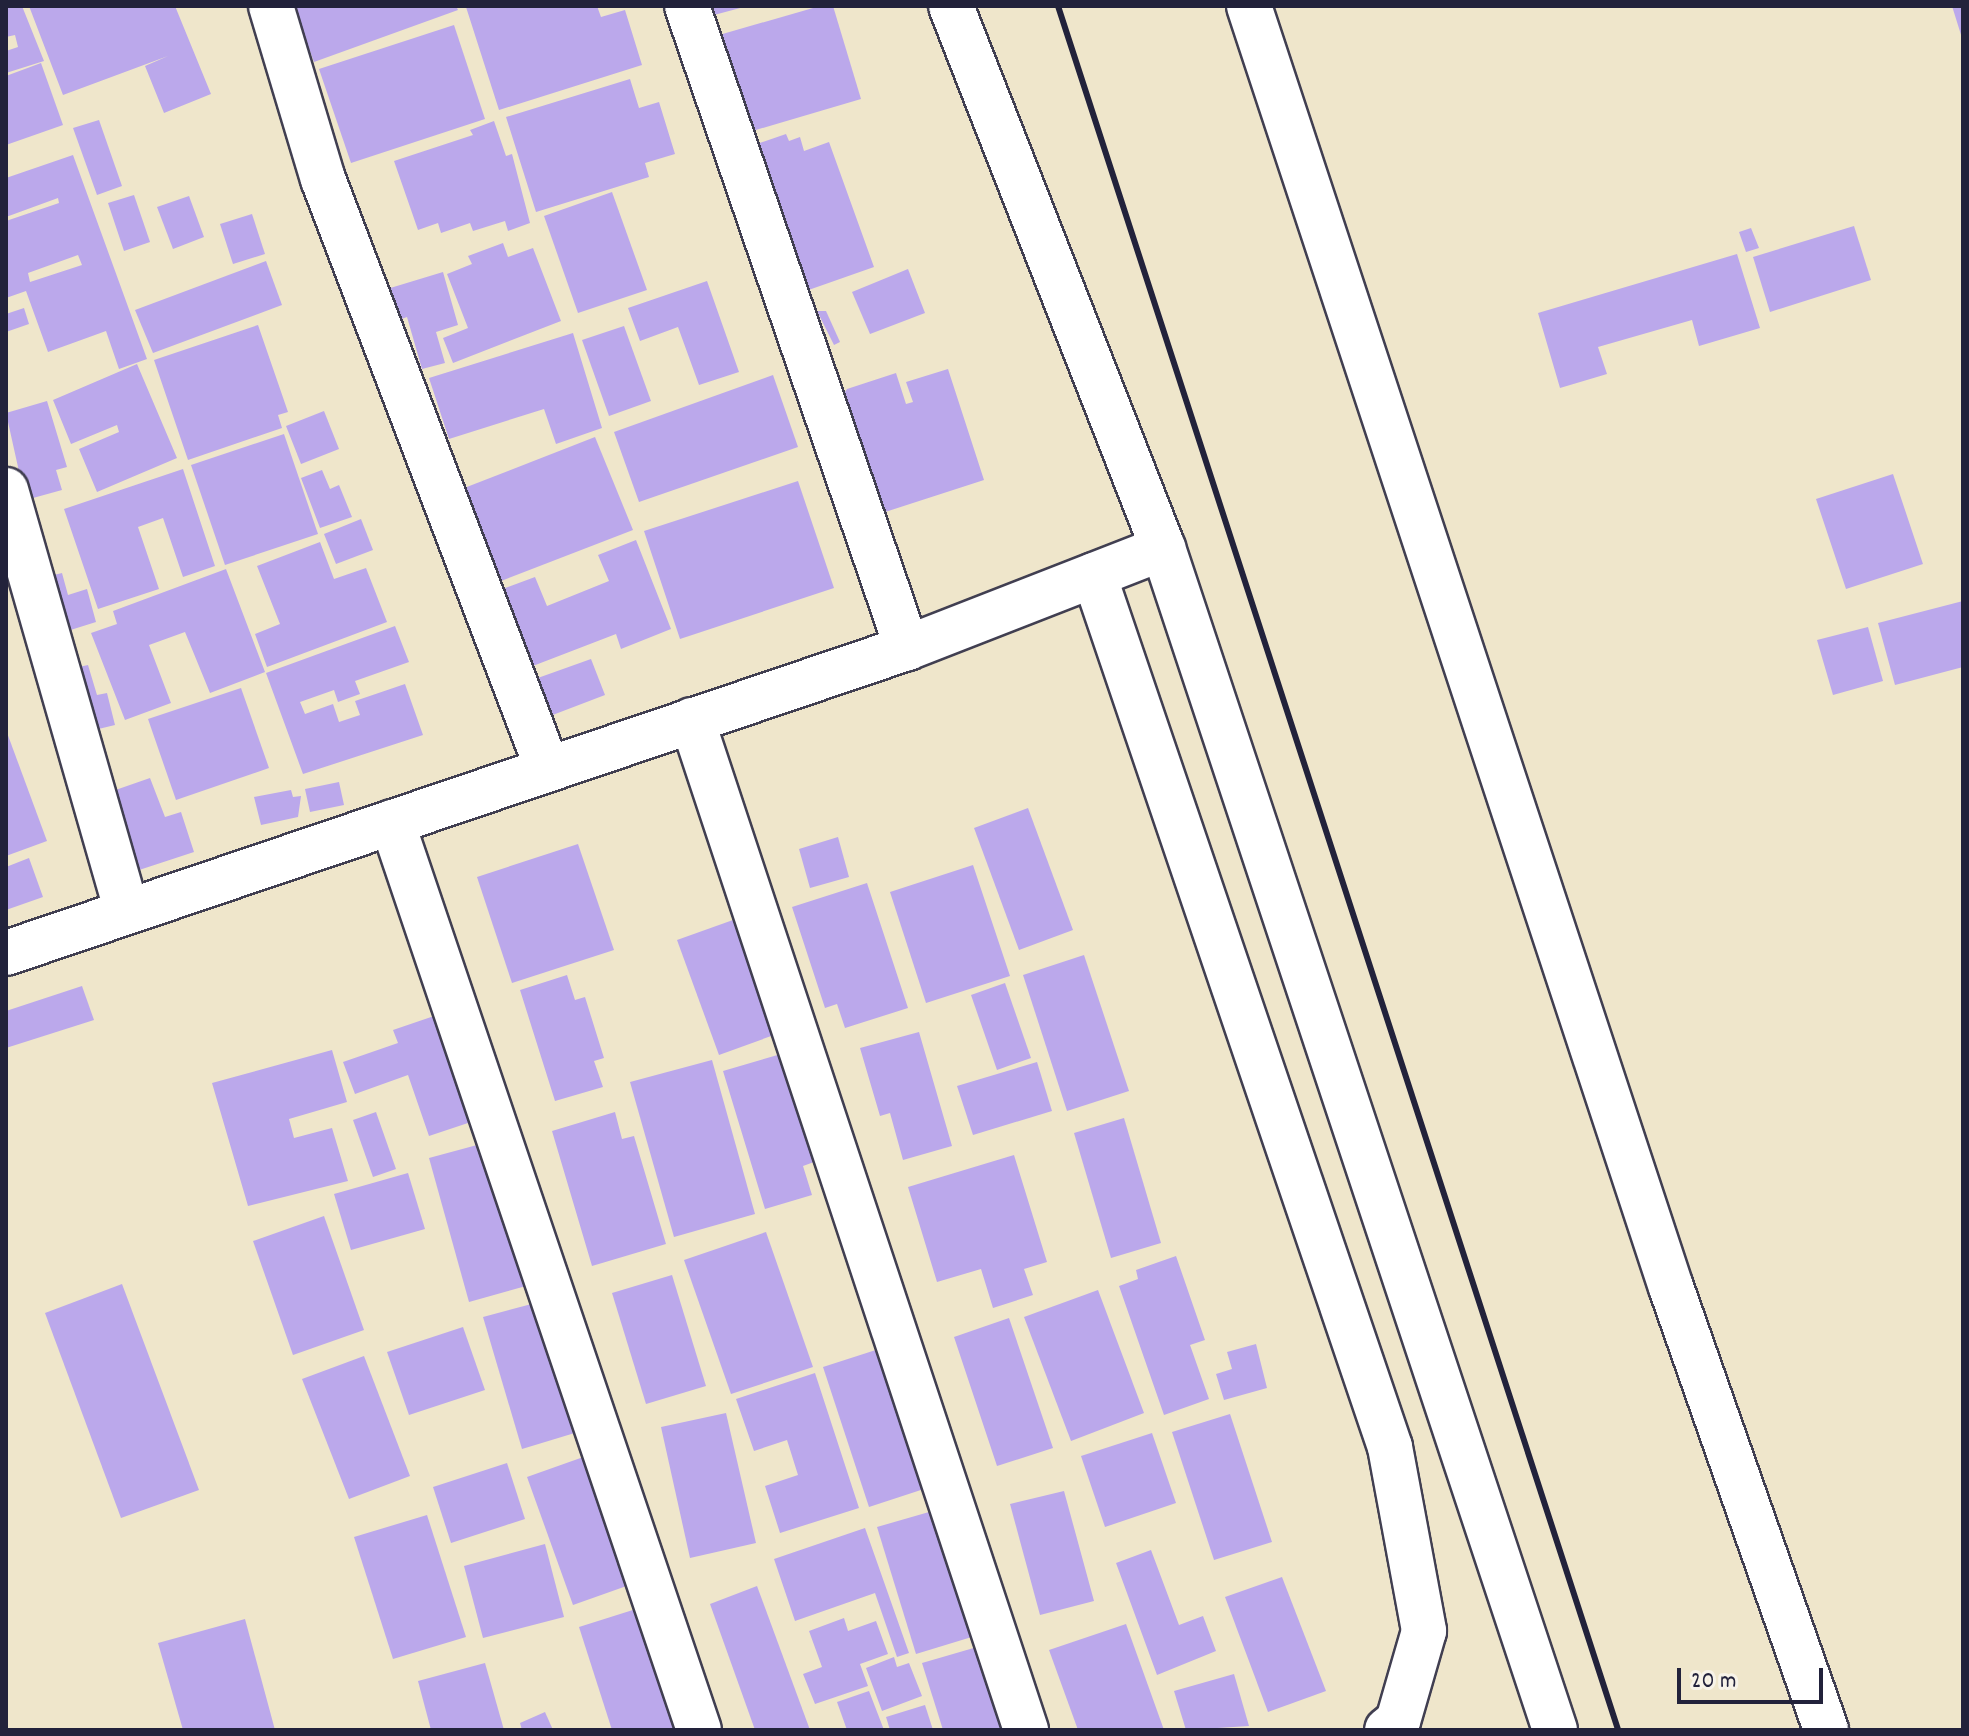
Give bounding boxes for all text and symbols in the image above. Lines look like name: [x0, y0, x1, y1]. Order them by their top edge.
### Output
scale bar: [1681, 1652, 1827, 1702]
text: 20 m: [1691, 1665, 1737, 1699]

